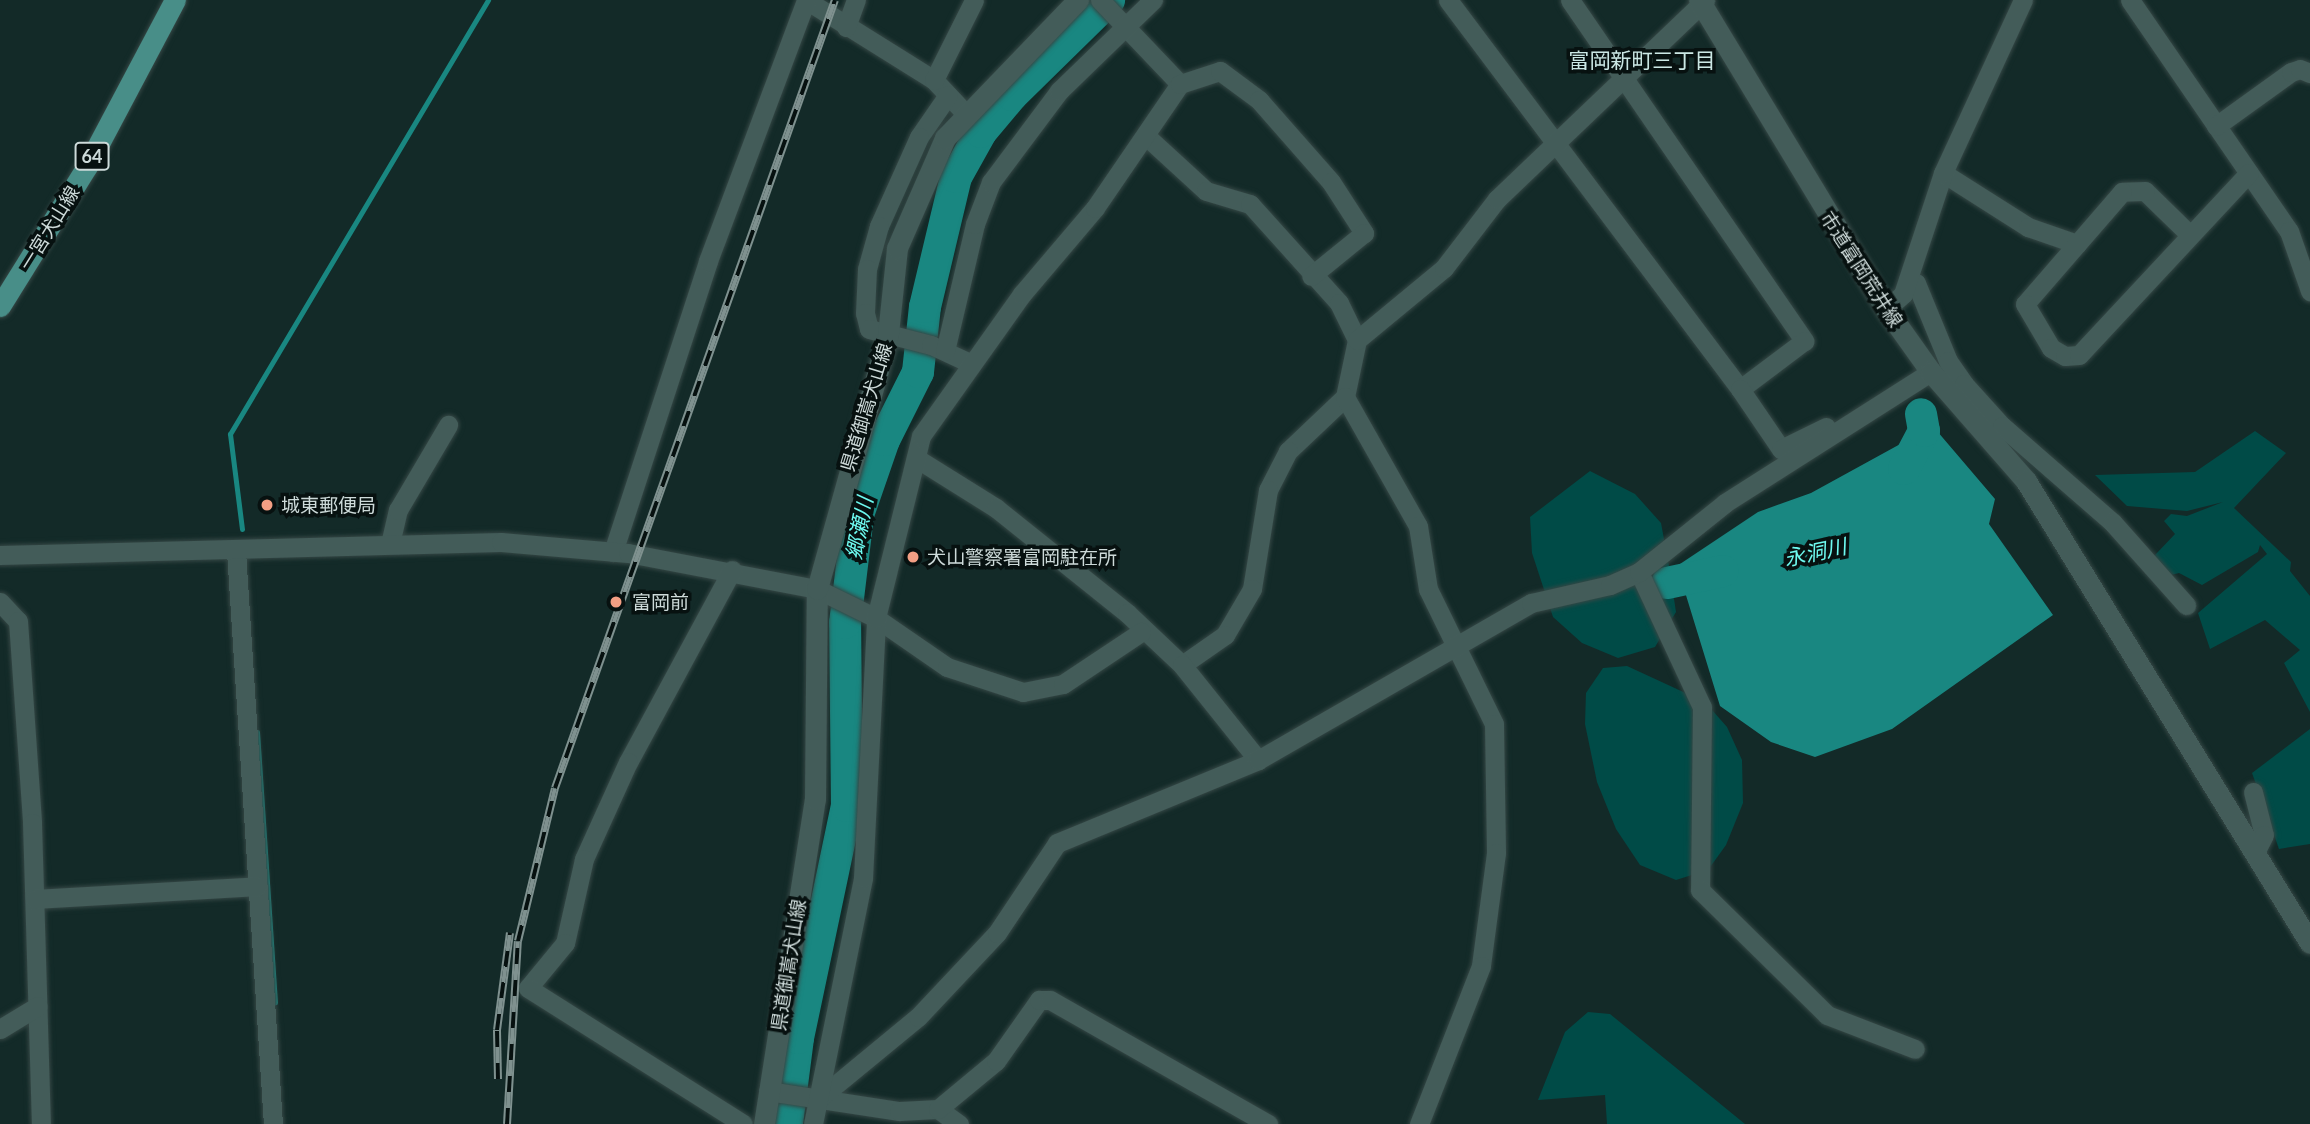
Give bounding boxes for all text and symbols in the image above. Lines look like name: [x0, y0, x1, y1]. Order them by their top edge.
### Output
district label: 富岡新町三丁目: [1569, 47, 1715, 73]
road number: 64: [74, 141, 110, 170]
street label: 一宮犬山線: [14, 182, 84, 274]
street label: 市道富岡荒井線: [1816, 207, 1908, 331]
street label: 県道御嵩犬山線: [836, 340, 896, 474]
place label: 城東郵便局: [281, 494, 376, 516]
water label: 郷瀬川: [841, 495, 877, 561]
marker: 城東郵便局: [259, 497, 275, 513]
water label: 永洞川: [1782, 533, 1848, 571]
place label: 犬山警察署富岡駐在所: [927, 546, 1117, 568]
marker: 犬山警察署富岡駐在所: [905, 549, 921, 565]
place label: 富岡前: [632, 591, 689, 613]
marker: 富岡前: [606, 592, 626, 612]
street label: 県道御嵩犬山線: [766, 898, 810, 1032]

